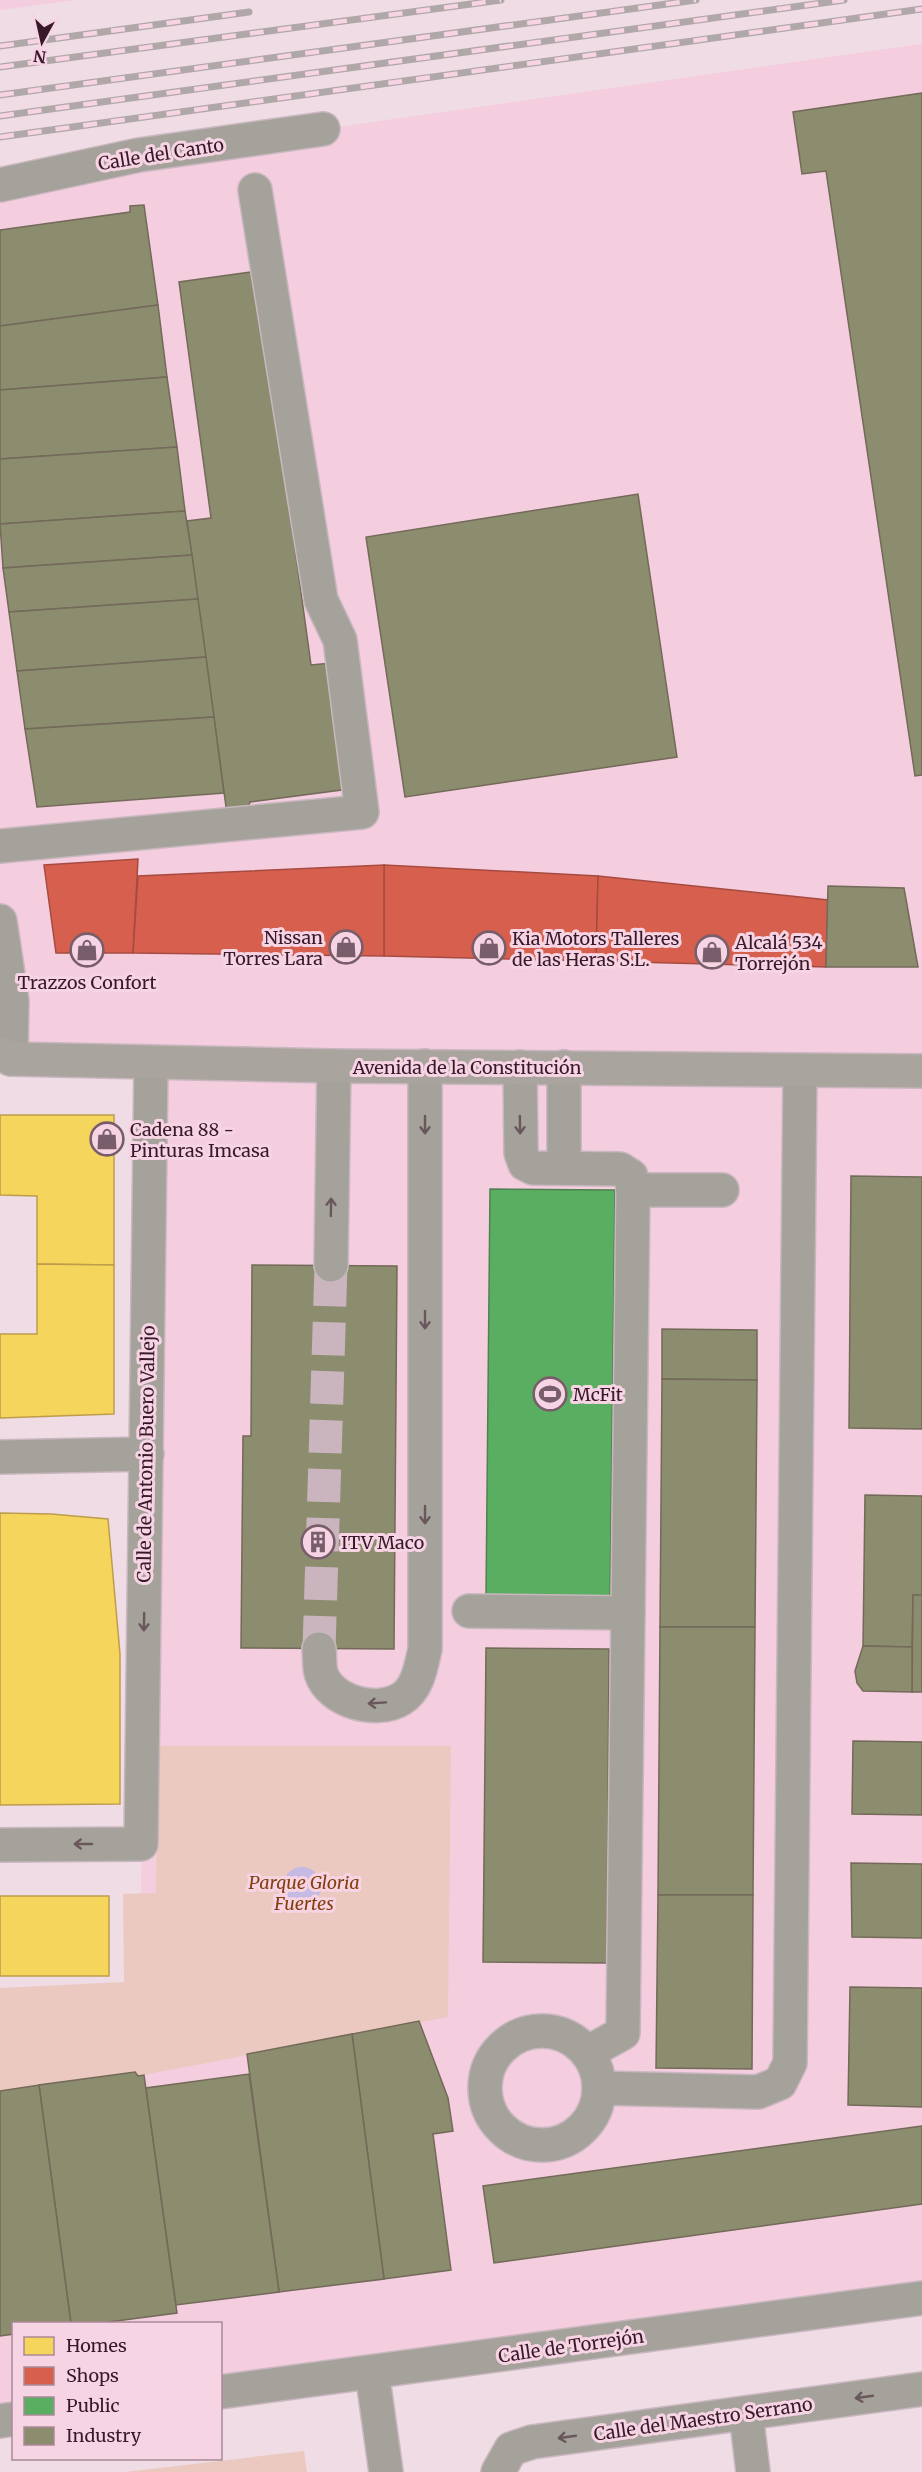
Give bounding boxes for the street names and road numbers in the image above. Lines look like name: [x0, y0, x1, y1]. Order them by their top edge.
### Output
street label: Calle del Canto: [96, 133, 226, 175]
street label: Avenida de la Constitución: [352, 1056, 581, 1079]
street label: Calle de Antonio Buero Vallejo: [132, 1325, 160, 1583]
street label: Calle de Torrejón: [497, 2324, 645, 2368]
street label: Calle del Maestro Serrano: [592, 2392, 814, 2446]

